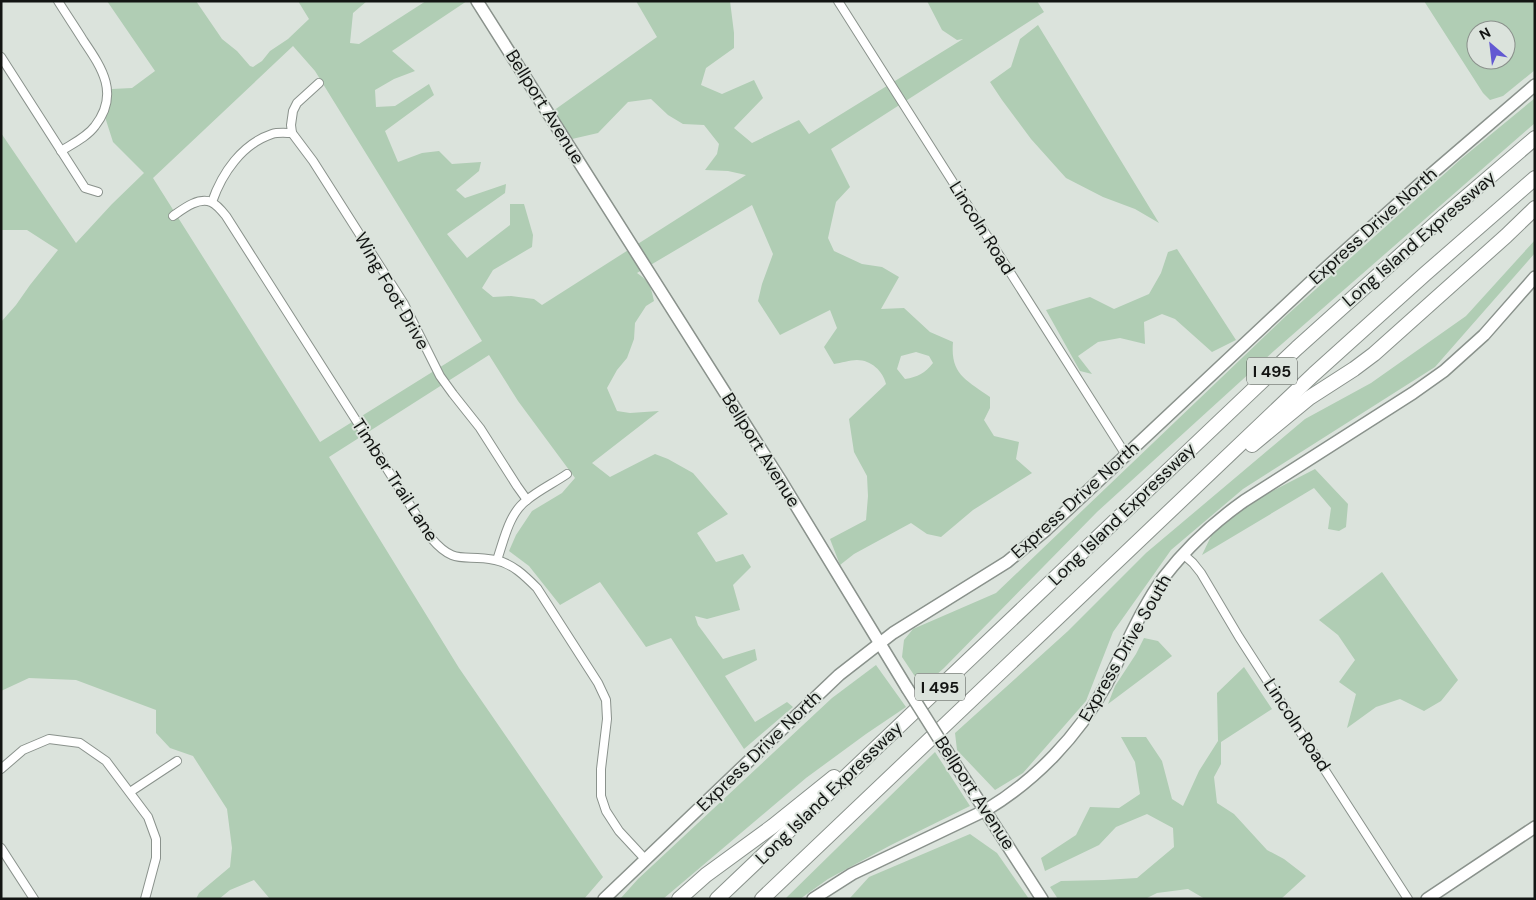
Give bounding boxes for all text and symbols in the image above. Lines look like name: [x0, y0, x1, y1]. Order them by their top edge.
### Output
north arrow: [1466, 20, 1516, 70]
text: N: [1476, 23, 1494, 44]
street label: Bellport Avenue: [500, 45, 590, 169]
street label: Express Drive North: [1304, 162, 1442, 290]
street label: Long Island Expressway: [1337, 166, 1501, 312]
street label: Lincoln Road: [944, 177, 1020, 279]
street label: Wing Foot Drive: [349, 228, 435, 354]
road number: I 495: [1247, 358, 1297, 384]
street label: Bellport Avenue: [716, 388, 806, 512]
street label: Timber Trail Lane: [346, 414, 444, 546]
street label: Express Drive North: [1006, 436, 1144, 564]
street label: Long Island Expressway: [1043, 437, 1201, 591]
street label: Express Drive South: [1073, 570, 1177, 726]
road number: I 495: [915, 674, 965, 700]
street label: Lincoln Road: [1258, 674, 1336, 776]
street label: Express Drive North: [692, 685, 826, 817]
street label: Long Island Expressway: [750, 716, 908, 870]
street label: Bellport Avenue: [929, 732, 1021, 854]

